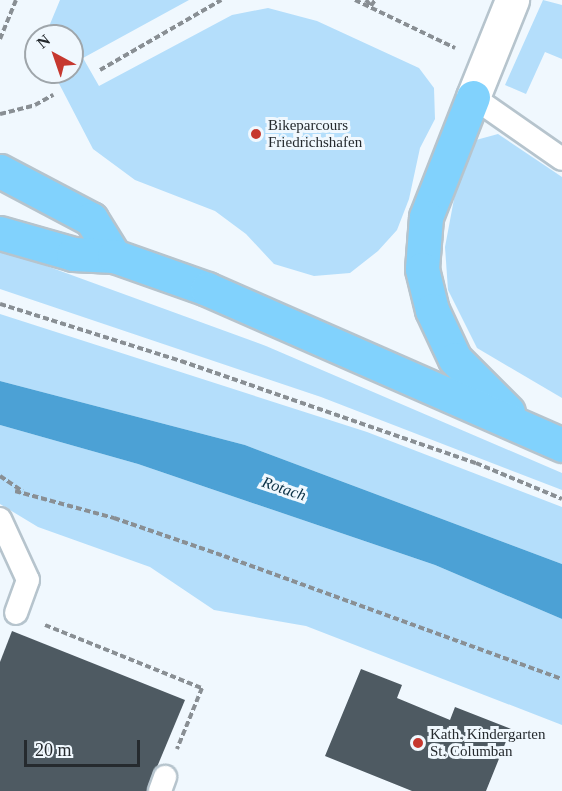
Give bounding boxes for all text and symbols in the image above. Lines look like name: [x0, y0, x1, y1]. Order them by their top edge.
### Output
north arrow: [24, 24, 84, 84]
text: N: [34, 31, 53, 52]
place label: Bikeparcours Friedrichshafen: [268, 116, 362, 151]
marker: Bikeparcours Friedrichshafen: [249, 127, 263, 141]
water label: Rotach: [259, 473, 309, 505]
place label: Kath. Kindergarten St. Columban: [430, 725, 546, 760]
scale bar: [27, 728, 142, 766]
marker: Kath. Kindergarten St. Columban: [411, 736, 425, 750]
text: 20 m: [35, 740, 72, 760]

